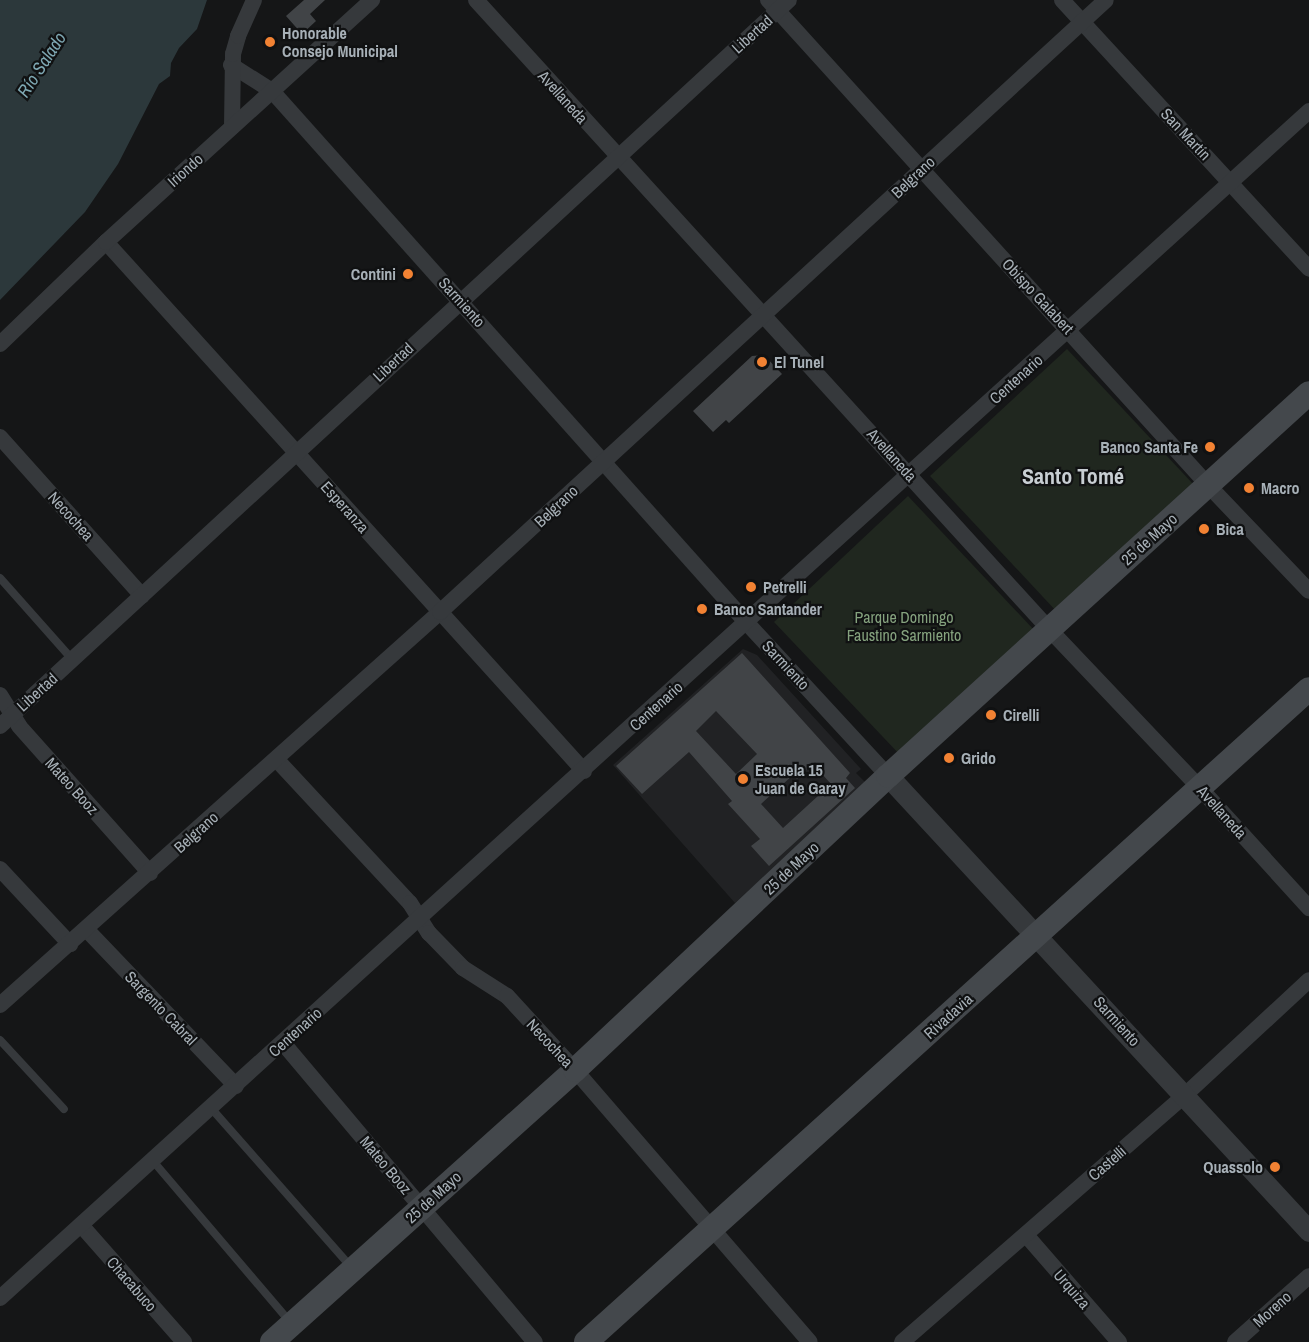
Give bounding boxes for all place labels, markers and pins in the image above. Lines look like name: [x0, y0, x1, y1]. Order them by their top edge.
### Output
place label: Honorable Consejo Municipal: [282, 23, 398, 61]
marker: Honorable Consejo Municipal: [263, 35, 277, 49]
place label: Contini: [351, 264, 396, 284]
marker: Contini: [401, 267, 415, 281]
place label: El Tunel: [774, 352, 824, 372]
marker: El Tunel: [755, 355, 769, 369]
place label: Banco Santa Fe: [1100, 437, 1198, 457]
marker: Banco Santa Fe: [1203, 440, 1217, 454]
place label: Macro: [1261, 478, 1300, 498]
marker: Macro: [1242, 481, 1256, 495]
place label: Bica: [1216, 519, 1244, 539]
marker: Bica: [1197, 522, 1211, 536]
place label: Petrelli: [763, 577, 807, 597]
marker: Petrelli: [744, 580, 758, 594]
place label: Banco Santander: [714, 599, 822, 619]
marker: Banco Santander: [695, 602, 709, 616]
place label: Cirelli: [1003, 705, 1039, 725]
marker: Cirelli: [984, 708, 998, 722]
place label: Grido: [961, 748, 996, 768]
marker: Grido: [942, 751, 956, 765]
place label: Escuela 15 Juan de Garay: [755, 760, 845, 798]
marker: Escuela 15 Juan de Garay: [736, 772, 750, 786]
place label: Quassolo: [1203, 1157, 1263, 1177]
marker: Quassolo: [1268, 1160, 1282, 1174]

